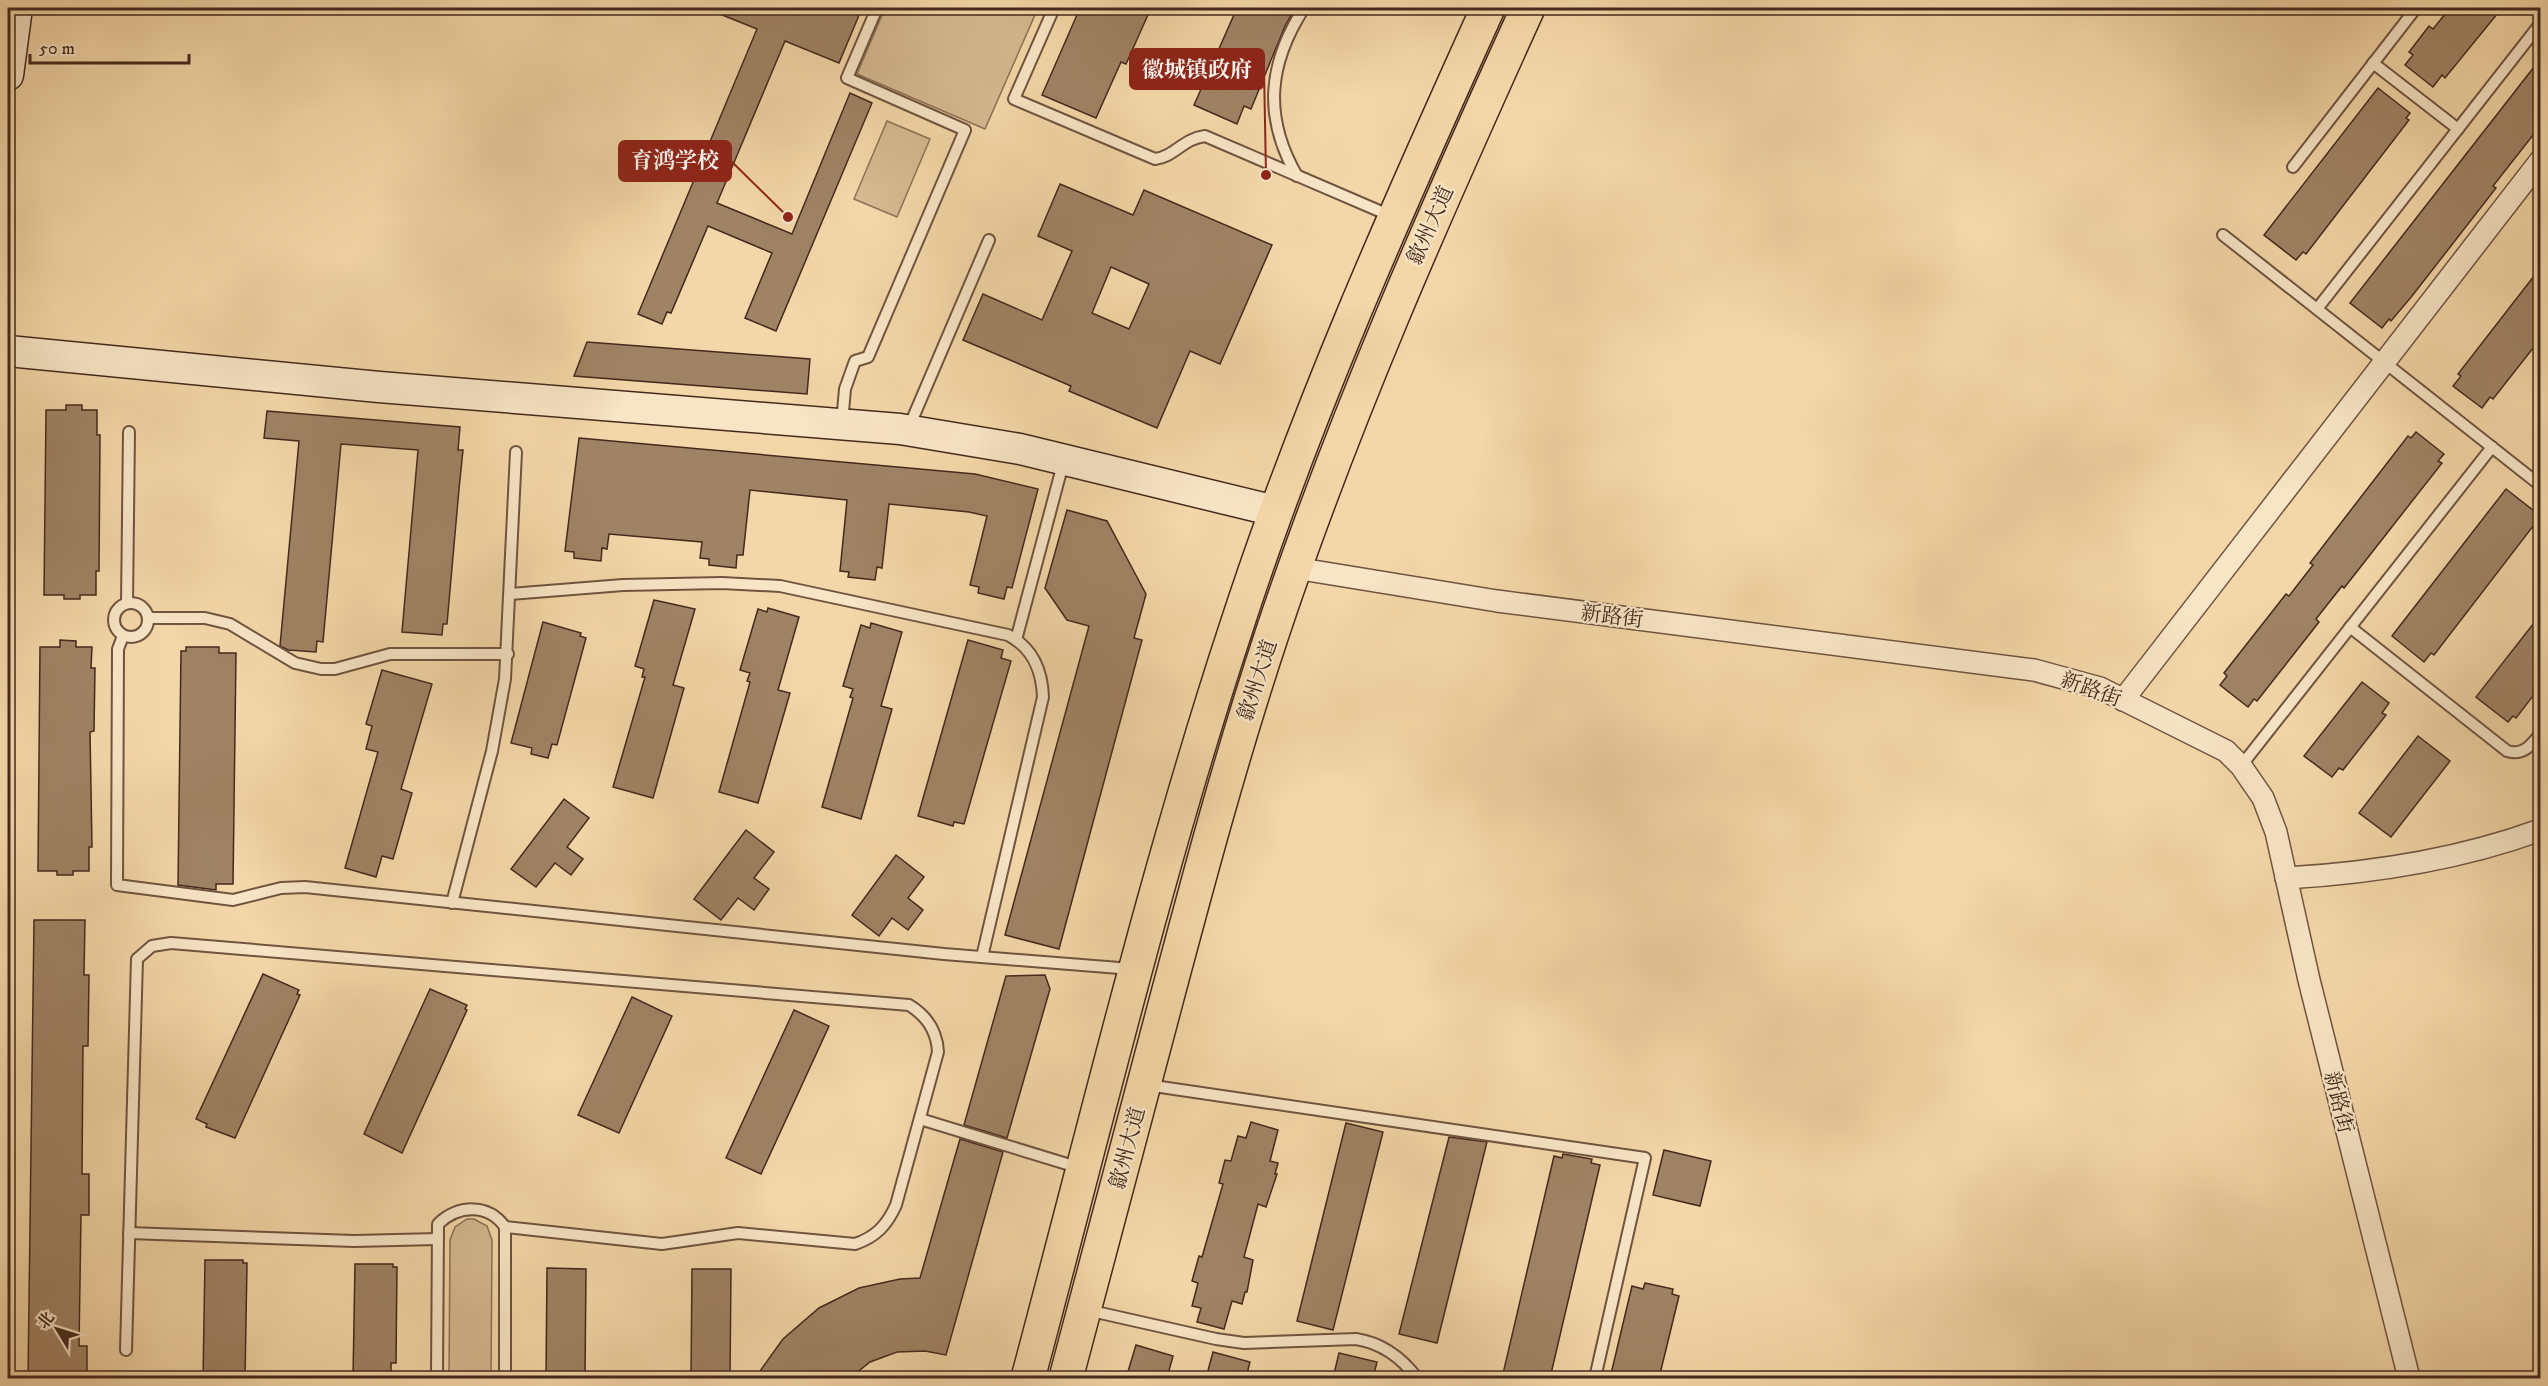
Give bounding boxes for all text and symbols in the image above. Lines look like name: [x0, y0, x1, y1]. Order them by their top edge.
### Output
scale bar: [30, 27, 189, 65]
text: 50 m: [39, 38, 75, 60]
callout: 徽城镇政府: [1130, 49, 1264, 89]
text: 徽城镇政府: [1142, 57, 1252, 84]
callout: 育鸿学校: [619, 141, 731, 181]
text: 育鸿学校: [631, 148, 719, 175]
street label: 歙州大道: [1402, 182, 1460, 269]
street label: 新路街: [1579, 600, 1645, 634]
street label: 歙州大道: [1233, 636, 1283, 724]
street label: 新路街: [2057, 667, 2125, 713]
street label: 新路街: [2318, 1069, 2358, 1136]
street label: 歙州大道: [1105, 1104, 1151, 1192]
north arrow: [27, 1299, 87, 1359]
text: 北: [33, 1308, 59, 1333]

